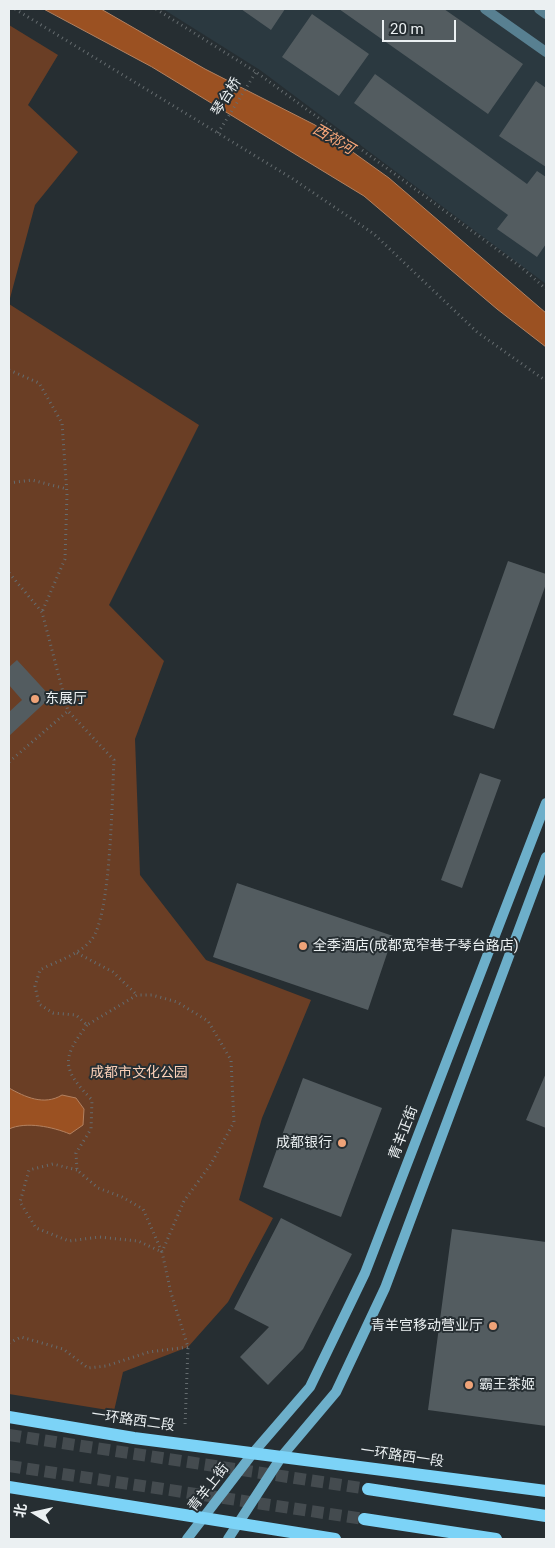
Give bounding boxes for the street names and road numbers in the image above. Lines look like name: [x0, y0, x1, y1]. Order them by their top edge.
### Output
street label: 琴台桥: [209, 75, 245, 119]
street label: 青羊正街: [386, 1104, 422, 1162]
street label: 一环路西二段: [90, 1407, 176, 1435]
street label: 一环路西一段: [359, 1443, 445, 1471]
street label: 青羊上街: [185, 1461, 233, 1515]

